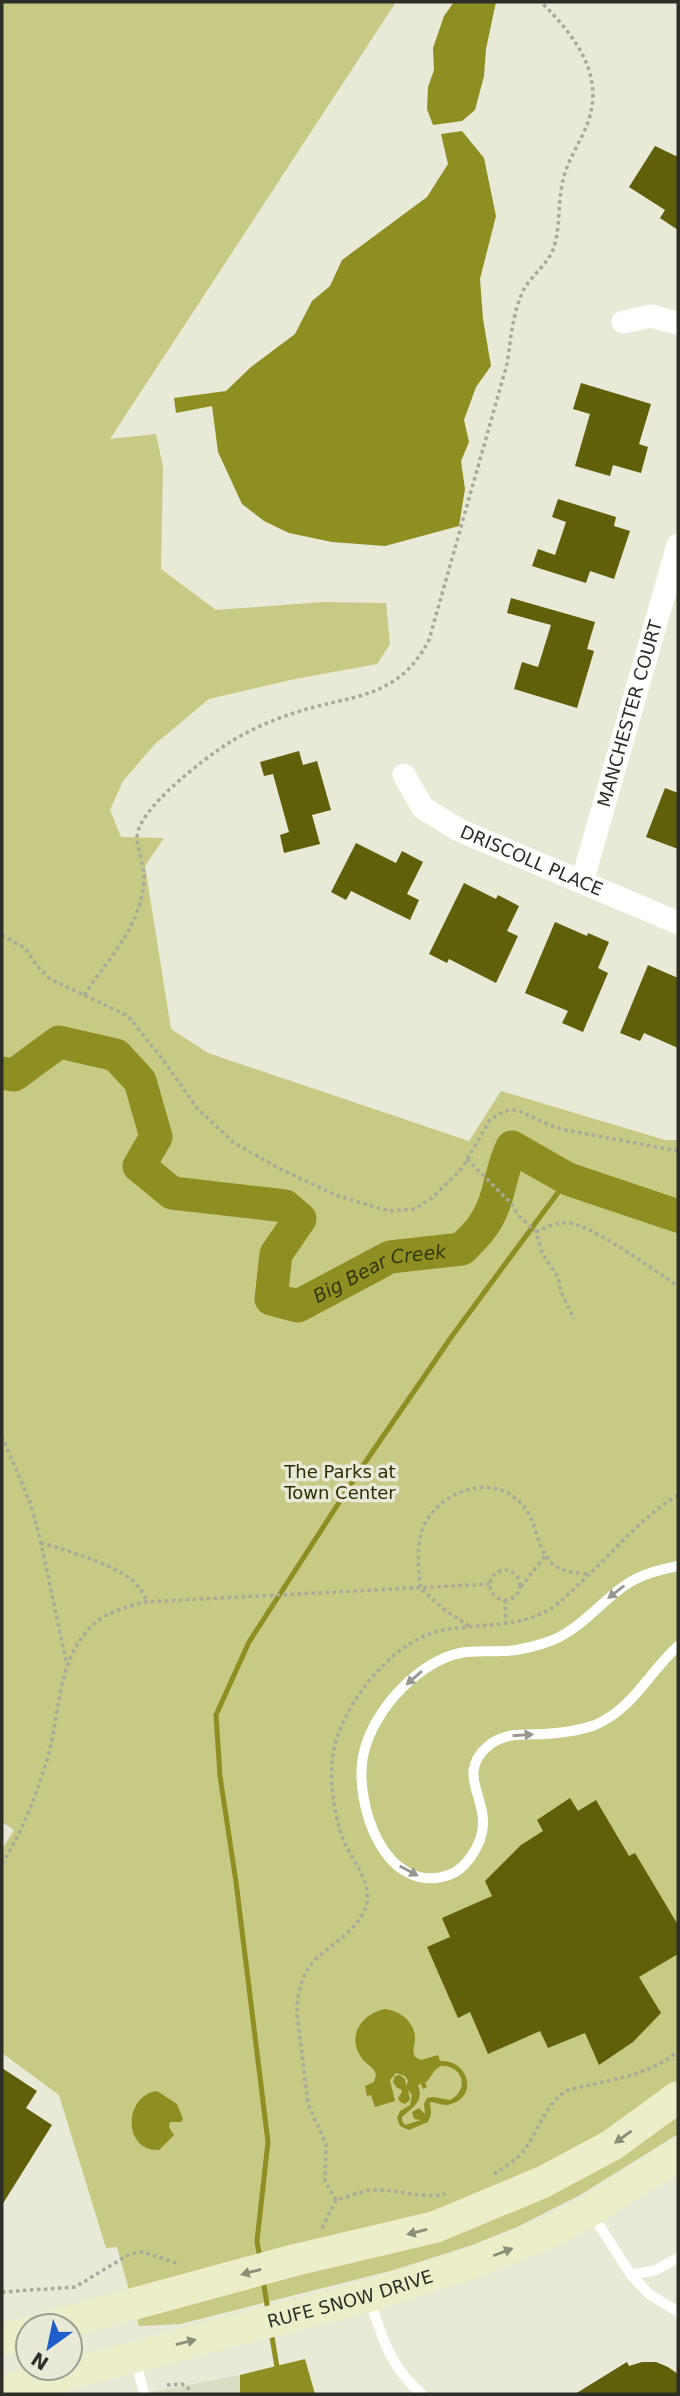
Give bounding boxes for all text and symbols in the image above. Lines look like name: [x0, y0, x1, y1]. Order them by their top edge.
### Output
street label: MANCHESTER COURT: [593, 617, 666, 809]
street label: DRISCOLL PLACE: [457, 821, 606, 900]
water label: Big Bear Creek: [309, 1240, 448, 1307]
park label: The Parks at Town Center: [283, 1461, 396, 1503]
one-way arrow: [608, 1585, 626, 1600]
one-way arrow: [405, 1670, 422, 1685]
one-way arrow: [513, 1729, 535, 1740]
one-way arrow: [400, 1864, 420, 1876]
one-way arrow: [614, 2130, 632, 2144]
one-way arrow: [406, 2226, 428, 2237]
one-way arrow: [493, 2246, 514, 2257]
street label: RUFE SNOW DRIVE: [265, 2265, 435, 2332]
one-way arrow: [240, 2267, 262, 2278]
north arrow: [14, 2312, 84, 2382]
one-way arrow: [175, 2336, 197, 2347]
text: N: [27, 2348, 52, 2375]

